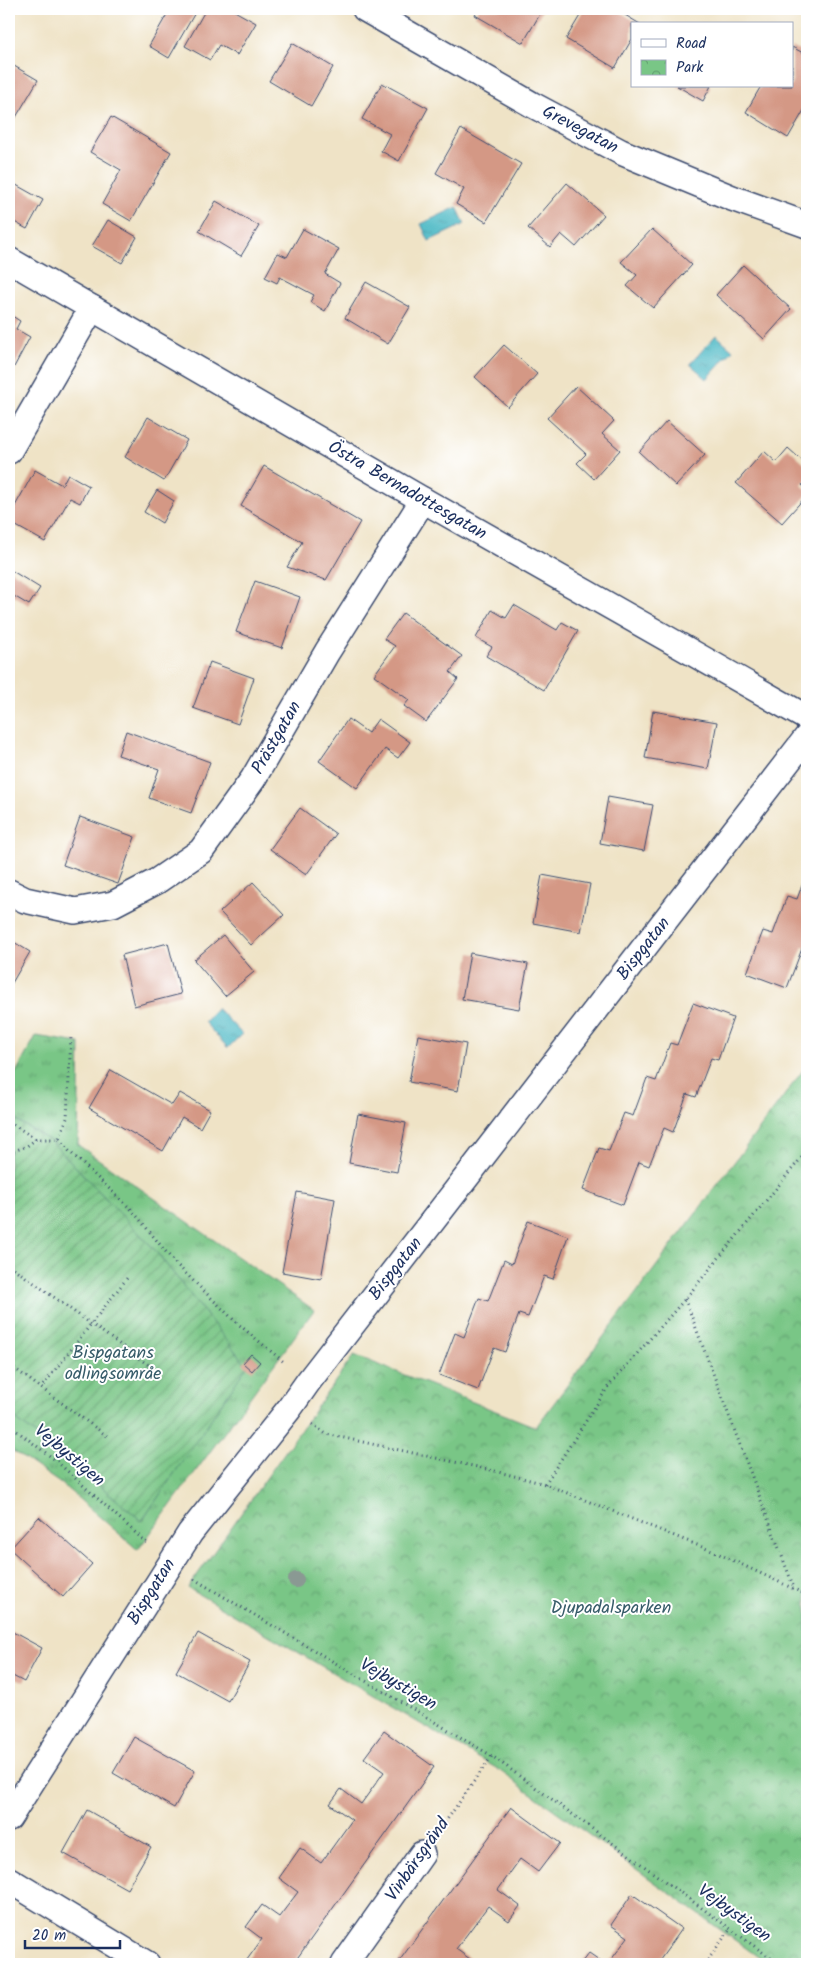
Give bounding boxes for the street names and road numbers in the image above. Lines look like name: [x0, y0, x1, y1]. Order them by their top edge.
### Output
street label: Grevegatan: [537, 98, 623, 162]
street label: Östra Bernadottesgatan: [322, 434, 492, 548]
street label: Prästgatan: [244, 696, 310, 780]
street label: Bispgatan: [610, 911, 678, 987]
street label: Bispgatan: [362, 1231, 430, 1307]
street label: Vejbystigen: [27, 1417, 111, 1495]
street label: Bispgatan: [120, 1553, 184, 1631]
street label: Vejbystigen: [354, 1651, 442, 1719]
street label: Vinbärsgränd: [378, 1811, 458, 1908]
street label: Vejbystigen: [691, 1877, 777, 1951]

